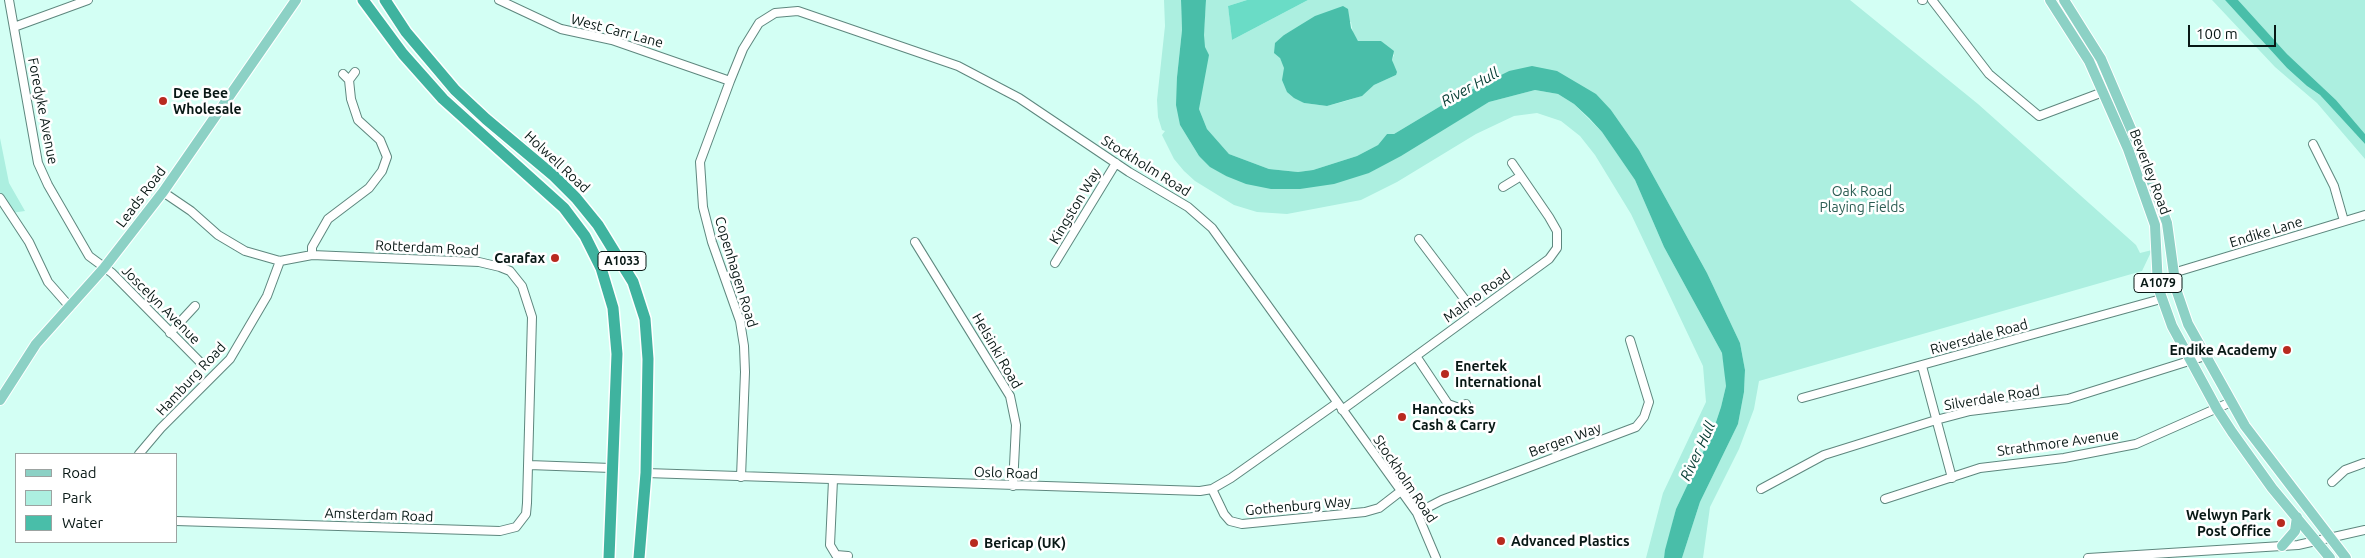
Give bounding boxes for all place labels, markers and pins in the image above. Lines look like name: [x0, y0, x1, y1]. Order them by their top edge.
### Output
place label: Dee Bee Wholesale: [173, 85, 242, 118]
marker: Dee Bee Wholesale: [157, 95, 169, 107]
place label: Carafax: [494, 250, 545, 266]
marker: Carafax: [549, 252, 561, 264]
place label: Endike Academy: [2170, 342, 2277, 358]
marker: Endike Academy: [2281, 344, 2293, 356]
place label: Enertek International: [1455, 358, 1541, 391]
marker: Enertek International: [1439, 368, 1451, 380]
place label: Hancocks Cash & Carry: [1412, 401, 1496, 434]
marker: Hancocks Cash & Carry: [1396, 411, 1408, 423]
place label: Welwyn Park Post Office: [2186, 507, 2271, 540]
marker: Welwyn Park Post Office: [2275, 517, 2287, 529]
place label: Advanced Plastics: [1511, 533, 1630, 549]
place label: Bericap (UK): [984, 535, 1066, 551]
marker: Advanced Plastics: [1495, 535, 1507, 547]
marker: Bericap (UK): [968, 537, 980, 549]

